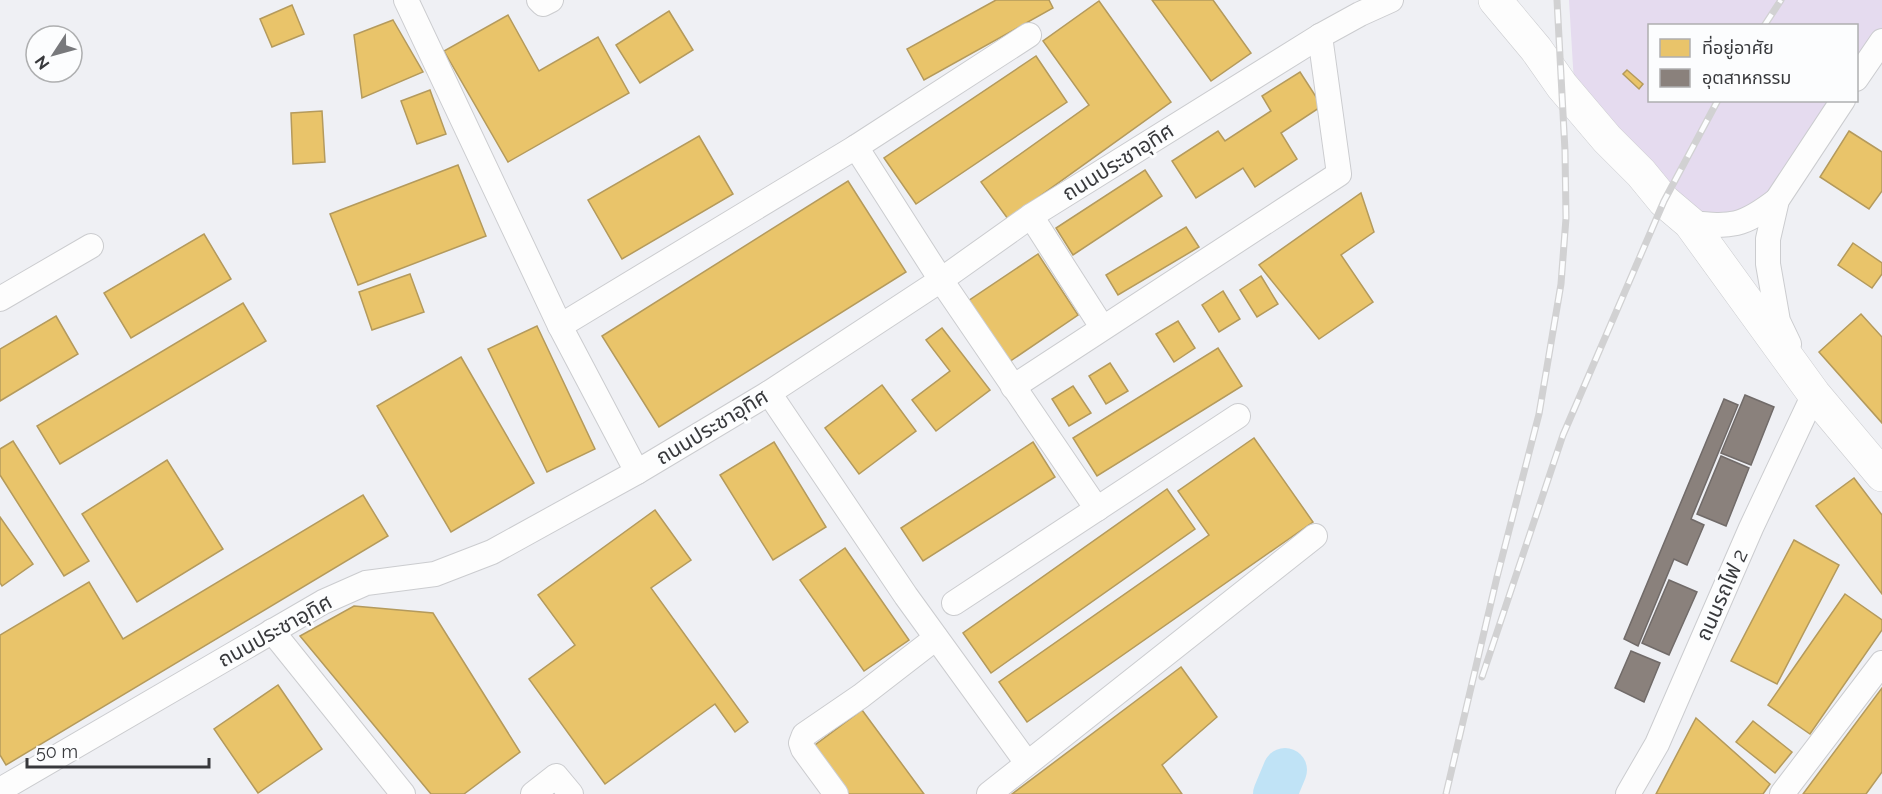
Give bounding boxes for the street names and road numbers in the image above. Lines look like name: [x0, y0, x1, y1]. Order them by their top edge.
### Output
street label: ถนนประชาอุทิศ: [1057, 117, 1179, 207]
street label: ถนนประชาอุทิศ: [651, 383, 773, 471]
street label: ถนนรถไฟ 2: [1690, 545, 1753, 645]
street label: ถนนประชาอุทิศ: [213, 589, 337, 673]

